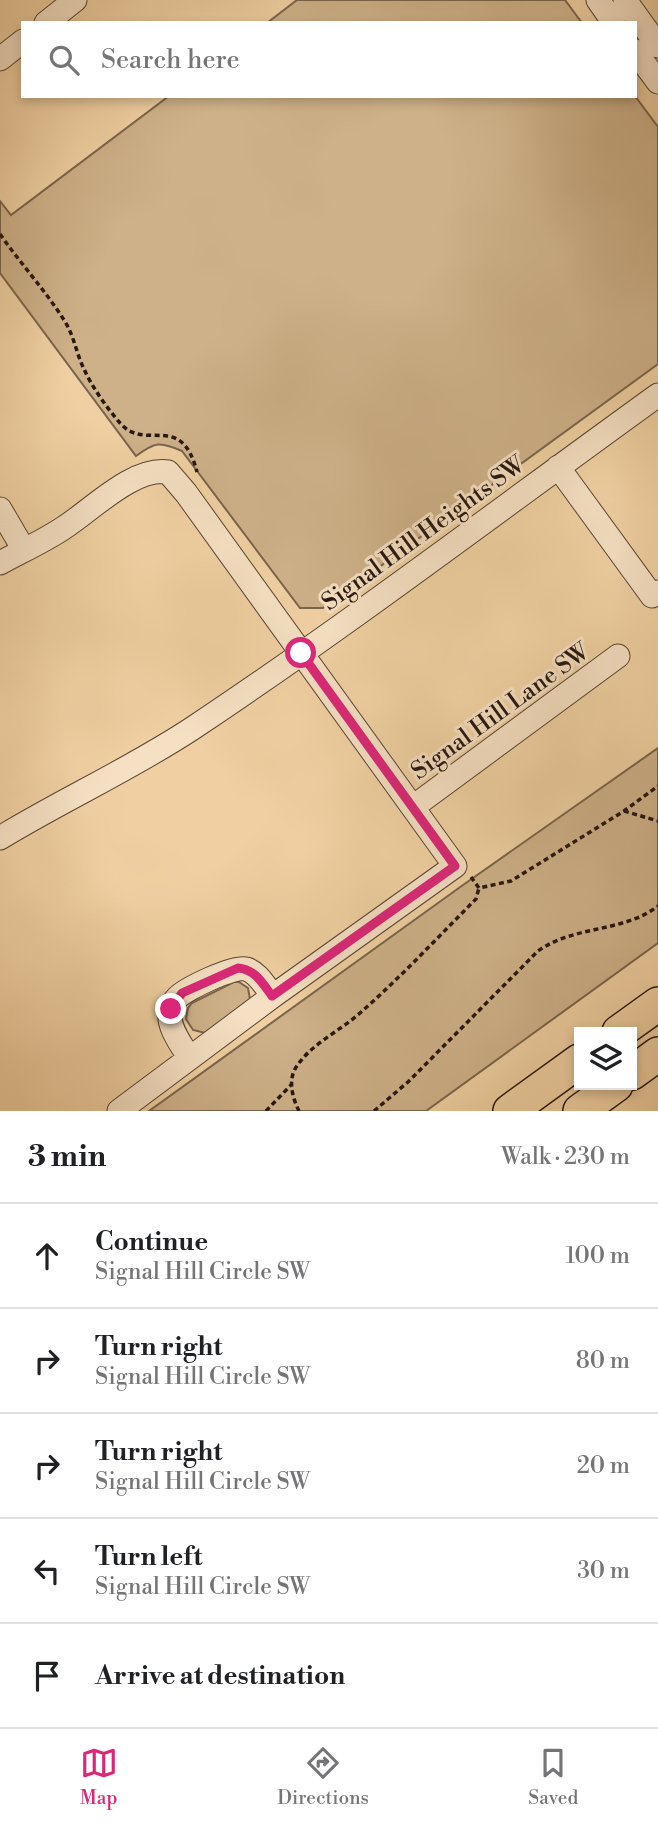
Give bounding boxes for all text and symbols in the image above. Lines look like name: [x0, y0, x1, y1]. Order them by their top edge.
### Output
search box: [21, 21, 637, 98]
icon: search: [45, 41, 83, 79]
text: Search here: [101, 44, 240, 76]
street label: Signal Hill Heights SW: [316, 449, 532, 618]
street label: Signal Hill Lane SW: [405, 636, 597, 787]
route start: [285, 637, 316, 668]
route end: [155, 993, 186, 1024]
map controls: [574, 1027, 637, 1090]
button: layers: [574, 1027, 637, 1090]
text: 3 min: [28, 1138, 106, 1176]
text: Walk · 230 m: [501, 1143, 630, 1171]
text: Continue: [95, 1226, 208, 1258]
icon: ahead: [28, 1237, 66, 1275]
text: 100 m: [565, 1242, 630, 1270]
text: Signal Hill Circle SW: [95, 1258, 310, 1286]
text: Turn right: [95, 1331, 223, 1363]
icon: right: [28, 1342, 66, 1380]
text: 80 m: [576, 1347, 630, 1375]
text: Signal Hill Circle SW: [95, 1363, 310, 1391]
text: Turn right: [95, 1436, 223, 1468]
icon: right: [28, 1447, 66, 1485]
text: 20 m: [577, 1452, 630, 1480]
text: Signal Hill Circle SW: [95, 1468, 310, 1496]
text: Turn left: [95, 1541, 203, 1573]
icon: left: [28, 1552, 66, 1590]
text: 30 m: [577, 1557, 630, 1585]
text: Signal Hill Circle SW: [95, 1573, 310, 1601]
icon: arrive: [28, 1657, 66, 1695]
text: Arrive at destination: [95, 1660, 345, 1692]
tab: Map: [80, 1744, 118, 1810]
tab: Directions: [277, 1744, 369, 1810]
tab: Saved: [528, 1744, 578, 1810]

